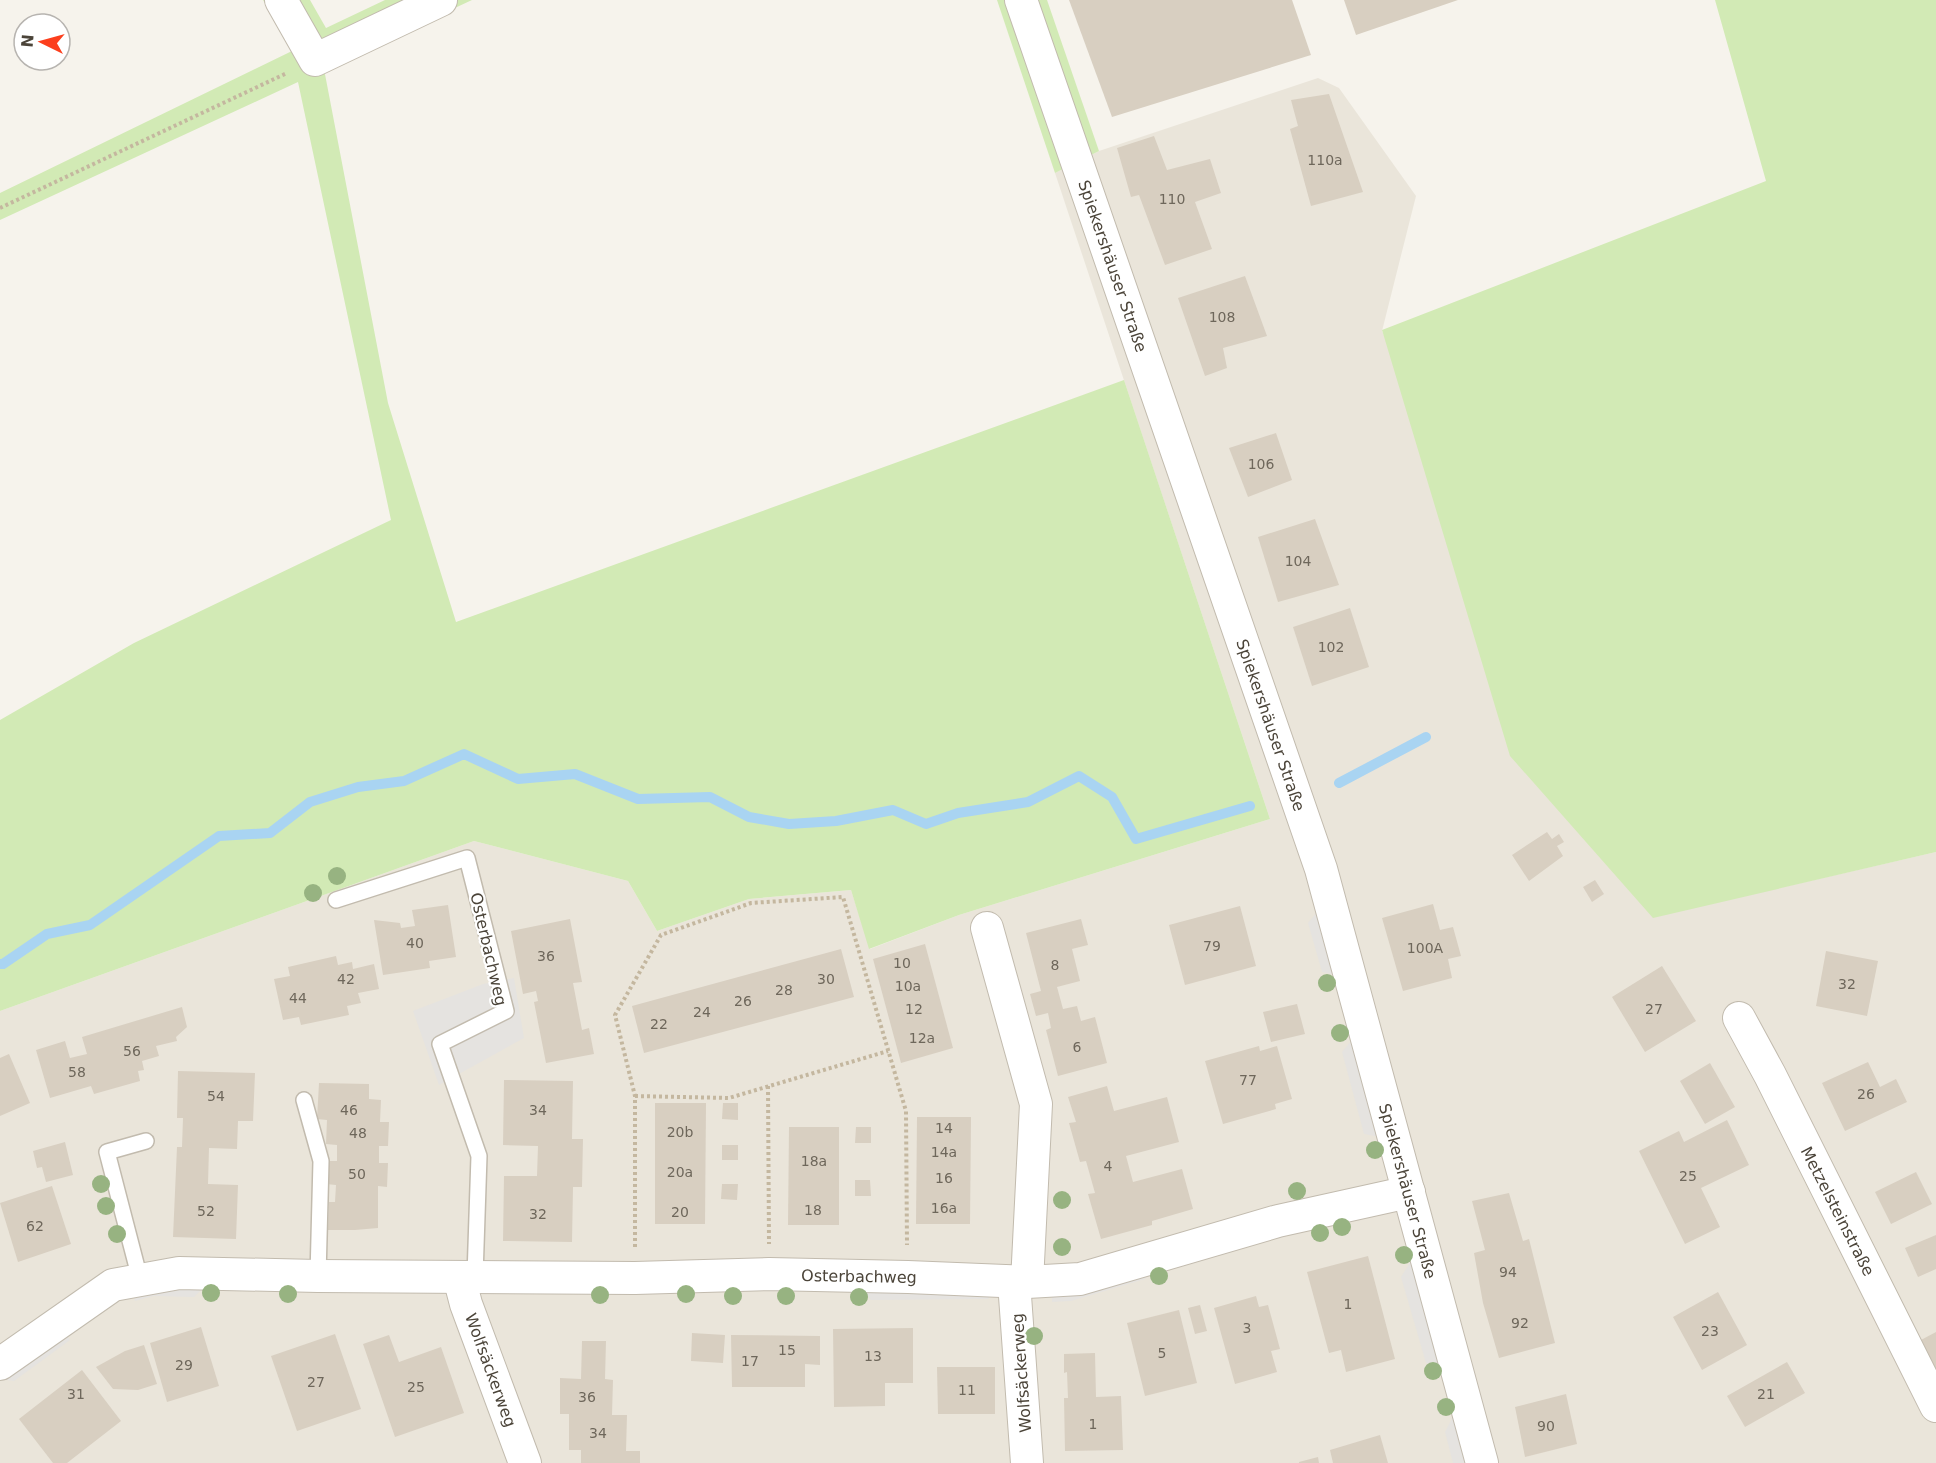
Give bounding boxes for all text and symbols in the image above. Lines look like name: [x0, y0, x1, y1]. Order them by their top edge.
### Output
north arrow: [12, 12, 72, 72]
text: N: [18, 33, 38, 48]
house number: 110a: [1307, 152, 1343, 168]
street label: Spiekershäuser Straße: [1074, 178, 1151, 355]
house number: 110: [1159, 191, 1185, 207]
house number: 108: [1209, 309, 1235, 325]
house number: 106: [1248, 456, 1274, 472]
house number: 104: [1285, 553, 1311, 569]
street label: Spiekershäuser Straße: [1232, 637, 1309, 814]
house number: 102: [1318, 639, 1344, 655]
street label: Osterbachweg: [466, 891, 511, 1008]
house number: 40: [406, 935, 424, 951]
house number: 79: [1203, 938, 1221, 954]
house number: 100A: [1407, 940, 1444, 956]
house number: 36: [537, 948, 555, 964]
house number: 10: [893, 955, 911, 971]
house number: 8: [1051, 957, 1059, 973]
house number: 42: [337, 971, 355, 987]
house number: 30: [817, 971, 835, 987]
house number: 32: [1838, 976, 1856, 992]
house number: 10a: [895, 978, 921, 994]
house number: 28: [775, 982, 793, 998]
house number: 44: [289, 990, 307, 1006]
house number: 26: [734, 993, 752, 1009]
house number: 12: [905, 1001, 923, 1017]
house number: 27: [1645, 1001, 1663, 1017]
house number: 24: [693, 1004, 711, 1020]
house number: 22: [650, 1016, 668, 1032]
house number: 12a: [909, 1030, 935, 1046]
house number: 6: [1073, 1039, 1082, 1055]
house number: 56: [123, 1043, 141, 1059]
house number: 58: [68, 1064, 86, 1080]
house number: 77: [1239, 1072, 1257, 1088]
house number: 26: [1857, 1086, 1875, 1102]
house number: 54: [207, 1088, 225, 1104]
street label: Spiekershäuser Straße: [1375, 1101, 1440, 1281]
house number: 46: [340, 1102, 358, 1118]
house number: 34: [529, 1102, 547, 1118]
house number: 14: [935, 1120, 953, 1136]
house number: 20b: [667, 1124, 693, 1140]
house number: 48: [349, 1125, 367, 1141]
street label: Metzelsteinstraße: [1797, 1143, 1878, 1279]
house number: 14a: [931, 1144, 957, 1160]
house number: 18a: [801, 1153, 827, 1169]
house number: 4: [1104, 1158, 1113, 1174]
house number: 20a: [667, 1164, 693, 1180]
house number: 50: [348, 1166, 366, 1182]
house number: 25: [1679, 1168, 1697, 1184]
house number: 16: [935, 1170, 953, 1186]
house number: 16a: [931, 1200, 957, 1216]
house number: 18: [804, 1202, 822, 1218]
house number: 52: [197, 1203, 215, 1219]
house number: 20: [671, 1204, 689, 1220]
house number: 32: [529, 1206, 547, 1222]
house number: 62: [26, 1218, 44, 1234]
house number: 94: [1499, 1264, 1517, 1280]
street label: Osterbachweg: [801, 1266, 917, 1287]
house number: 1: [1344, 1296, 1352, 1312]
street label: Wolfsäckerweg: [461, 1311, 520, 1430]
street label: Wolfsäckerweg: [1008, 1313, 1035, 1433]
house number: 92: [1511, 1315, 1529, 1331]
house number: 3: [1243, 1320, 1251, 1336]
house number: 23: [1701, 1323, 1719, 1339]
house number: 15: [778, 1342, 796, 1358]
house number: 5: [1158, 1345, 1166, 1361]
house number: 13: [864, 1348, 882, 1364]
house number: 17: [741, 1353, 759, 1369]
house number: 29: [175, 1357, 193, 1373]
house number: 27: [307, 1374, 325, 1390]
house number: 25: [407, 1379, 425, 1395]
house number: 11: [958, 1382, 976, 1398]
house number: 31: [67, 1386, 85, 1402]
house number: 21: [1757, 1386, 1775, 1402]
house number: 36: [578, 1389, 596, 1405]
house number: 1: [1089, 1416, 1097, 1432]
house number: 90: [1537, 1418, 1555, 1434]
house number: 34: [589, 1425, 607, 1441]

